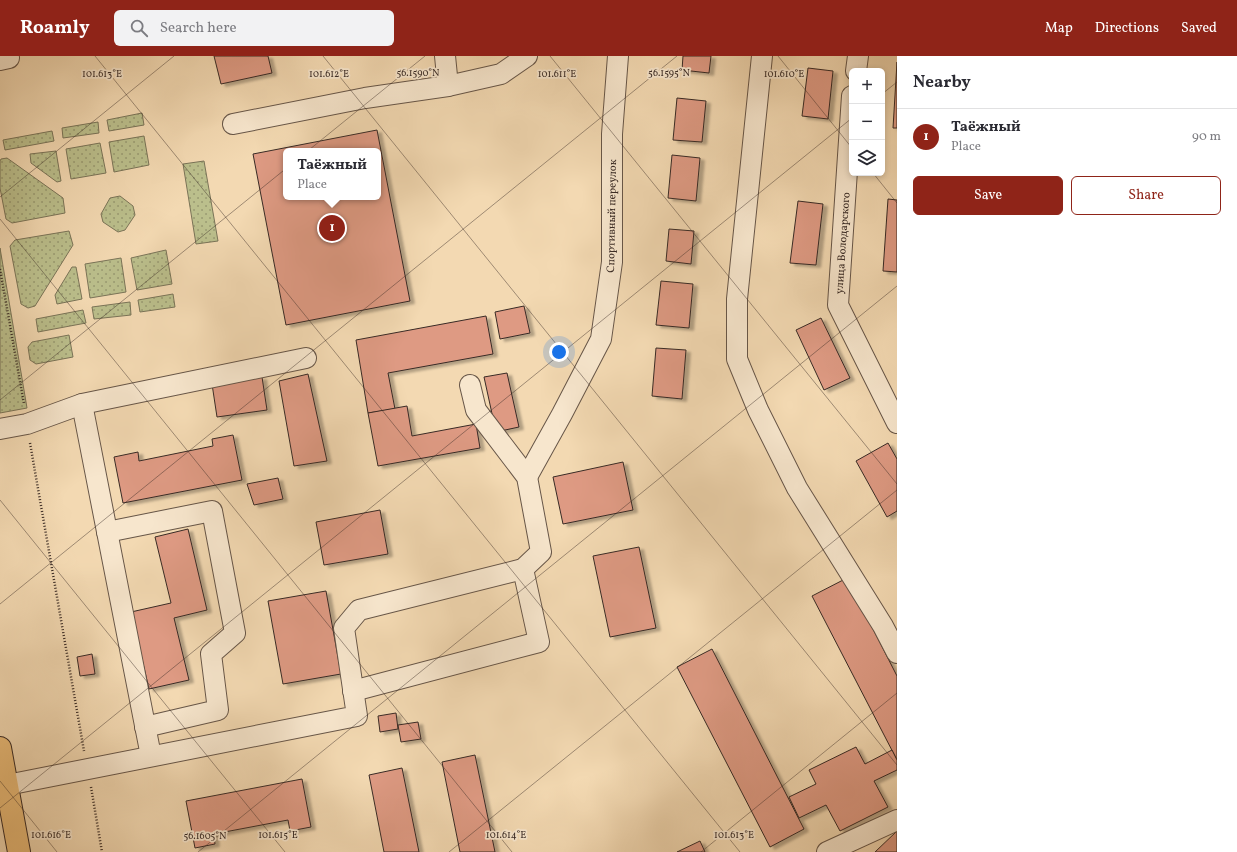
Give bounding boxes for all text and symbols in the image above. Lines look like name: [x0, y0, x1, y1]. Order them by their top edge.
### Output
search box: [114, 10, 394, 46]
text: Roamly: [20, 15, 90, 41]
icon: search: [128, 17, 150, 39]
text: Search here: [160, 18, 237, 39]
text: Map: [1045, 19, 1073, 38]
text: Directions: [1095, 19, 1159, 38]
text: Saved: [1181, 19, 1217, 38]
text: 56.1590°N: [396, 66, 440, 80]
text: 56.1595°N: [648, 66, 690, 80]
text: 101.613°E: [82, 67, 122, 81]
text: 101.612°E: [309, 67, 349, 81]
text: 101.611°E: [538, 67, 576, 81]
text: 101.610°E: [764, 67, 804, 81]
map controls: [849, 68, 885, 176]
button: +: [849, 68, 885, 104]
text: Nearby: [913, 71, 971, 94]
button: −: [849, 104, 885, 140]
text: Таёжный: [951, 117, 1021, 138]
text: 1: [923, 128, 929, 146]
text: 90 m: [1192, 128, 1221, 146]
text: Place: [951, 138, 981, 156]
button: layers: [849, 140, 885, 176]
popup: [283, 148, 381, 200]
text: Таёжный: [297, 155, 367, 176]
street label: Спортивный переулок: [604, 159, 621, 273]
text: Place: [297, 176, 327, 194]
button: Save: [913, 176, 1063, 215]
button: Share: [1071, 176, 1221, 215]
street label: улица Володарского: [832, 192, 855, 295]
pin: 1: [319, 213, 345, 243]
your location: [549, 342, 569, 362]
text: 101.616°E: [31, 828, 71, 842]
text: 101.615°E: [258, 828, 298, 842]
text: 101.614°E: [486, 828, 526, 842]
text: 101.613°E: [714, 828, 754, 842]
text: 56.1605°N: [183, 829, 227, 843]

